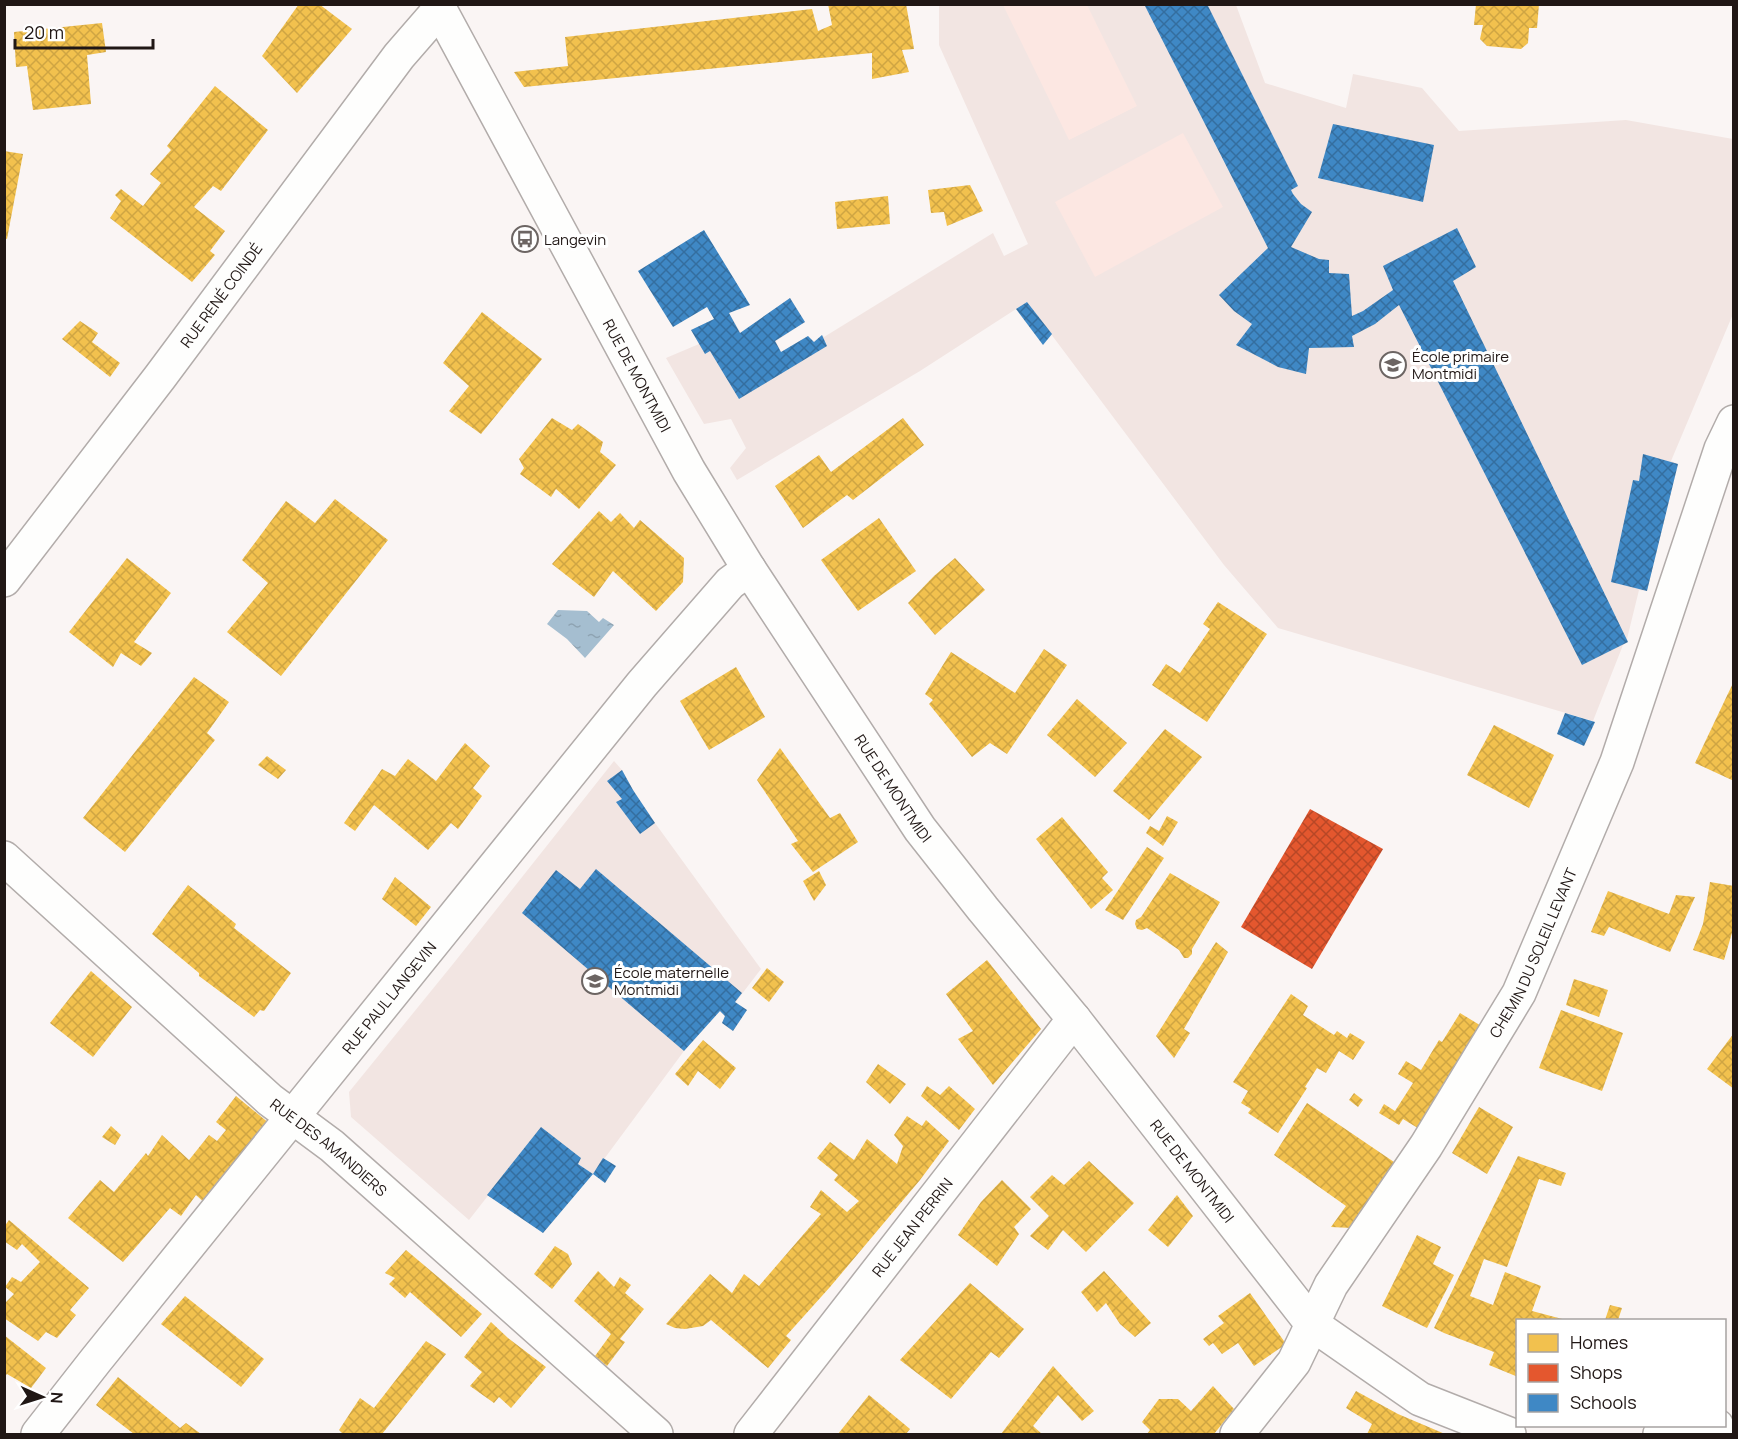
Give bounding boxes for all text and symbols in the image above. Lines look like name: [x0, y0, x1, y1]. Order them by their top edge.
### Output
scale bar: [15, 12, 153, 50]
text: 20 m: [24, 20, 64, 44]
bus stop icon: Langevin: [510, 224, 540, 254]
place label: Langevin: [544, 229, 606, 250]
street label: RUE RENÉ COINDÉ: [175, 239, 267, 352]
street label: RUE DE MONTMIDI: [598, 315, 676, 436]
place label: École primaire Montmidi: [1412, 346, 1509, 384]
school or university icon: École primaire Montmidi: [1378, 350, 1408, 380]
street label: RUE DE MONTMIDI: [850, 730, 937, 847]
street label: CHEMIN DU SOLEIL LEVANT: [1484, 865, 1581, 1041]
street label: RUE PAUL LANGEVIN: [337, 937, 441, 1058]
place label: École maternelle Montmidi: [614, 962, 729, 1000]
school or university icon: École maternelle Montmidi: [580, 966, 610, 996]
street label: RUE DES AMANDIERS: [266, 1093, 392, 1201]
street label: RUE DE MONTMIDI: [1146, 1115, 1239, 1227]
street label: RUE JEAN PERRIN: [867, 1173, 957, 1281]
legend: [1516, 1319, 1726, 1427]
text: Homes: [1570, 1330, 1628, 1354]
text: Shops: [1570, 1360, 1622, 1384]
north arrow: [12, 1367, 72, 1427]
text: Schools: [1570, 1390, 1637, 1414]
text: N: [46, 1391, 68, 1404]

